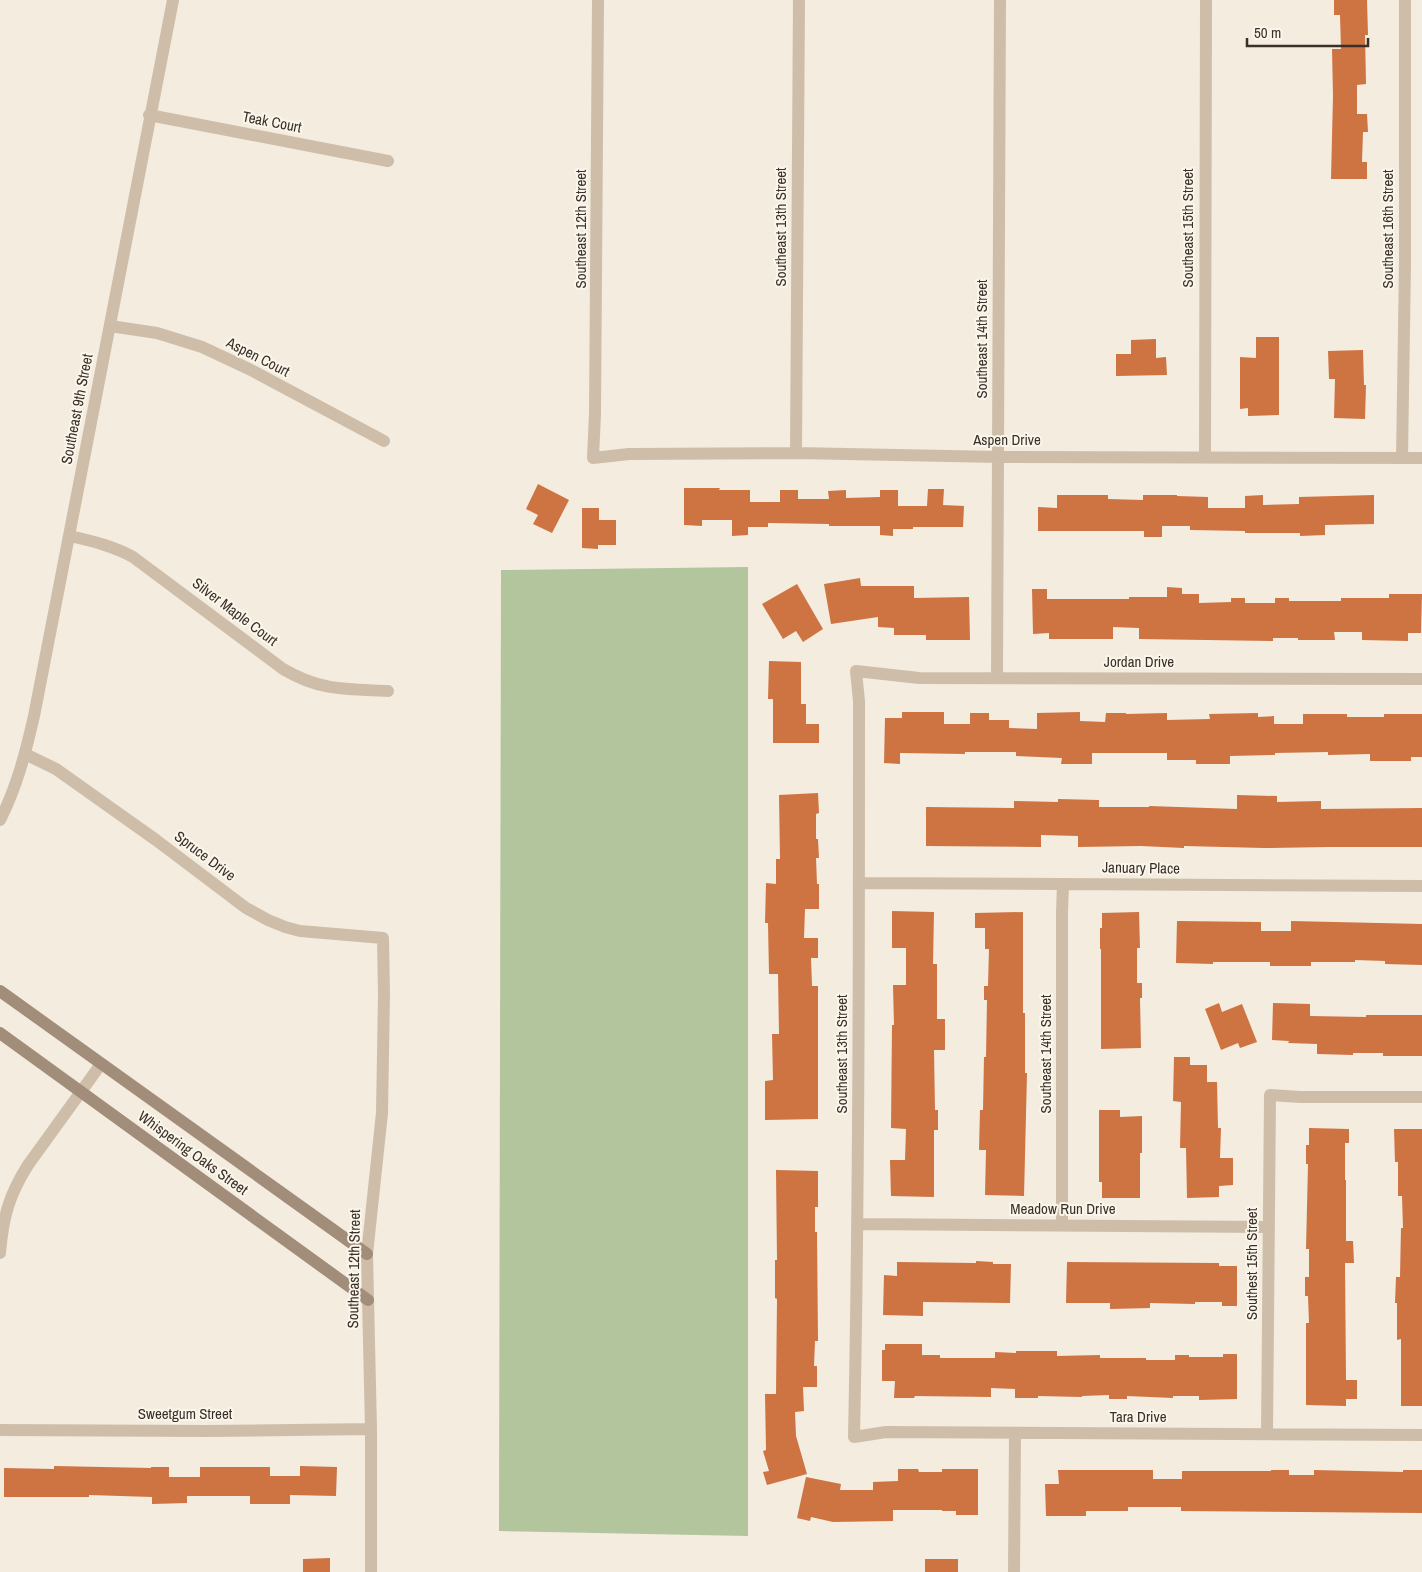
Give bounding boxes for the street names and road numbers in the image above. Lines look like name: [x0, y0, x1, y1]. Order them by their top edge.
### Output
street label: Teak Court: [241, 106, 304, 138]
street label: Southeast 13th Street: [770, 167, 791, 287]
street label: Southeast 15th Street: [1177, 168, 1198, 288]
street label: Southeast 12th Street: [570, 169, 591, 289]
street label: Southeast 16th Street: [1377, 169, 1398, 289]
street label: Southeast 14th Street: [971, 279, 992, 399]
street label: Aspen Court: [222, 331, 294, 382]
street label: Southeast 9th Street: [56, 351, 98, 466]
street label: Aspen Drive: [972, 429, 1041, 450]
street label: Silver Maple Court: [188, 573, 283, 651]
street label: Jordan Drive: [1104, 651, 1174, 672]
street label: Spruce Drive: [170, 826, 240, 886]
street label: January Place: [1102, 856, 1180, 879]
street label: Southeast 13th Street: [831, 994, 852, 1114]
street label: Southeast 14th Street: [1035, 994, 1056, 1114]
street label: Whispering Oaks Street: [134, 1106, 253, 1200]
street label: Meadow Run Drive: [1010, 1198, 1116, 1219]
street label: Southest 15th Street: [1241, 1207, 1262, 1320]
street label: Southeast 12th Street: [342, 1209, 365, 1329]
street label: Sweetgum Street: [138, 1403, 233, 1424]
street label: Tara Drive: [1110, 1406, 1167, 1427]

